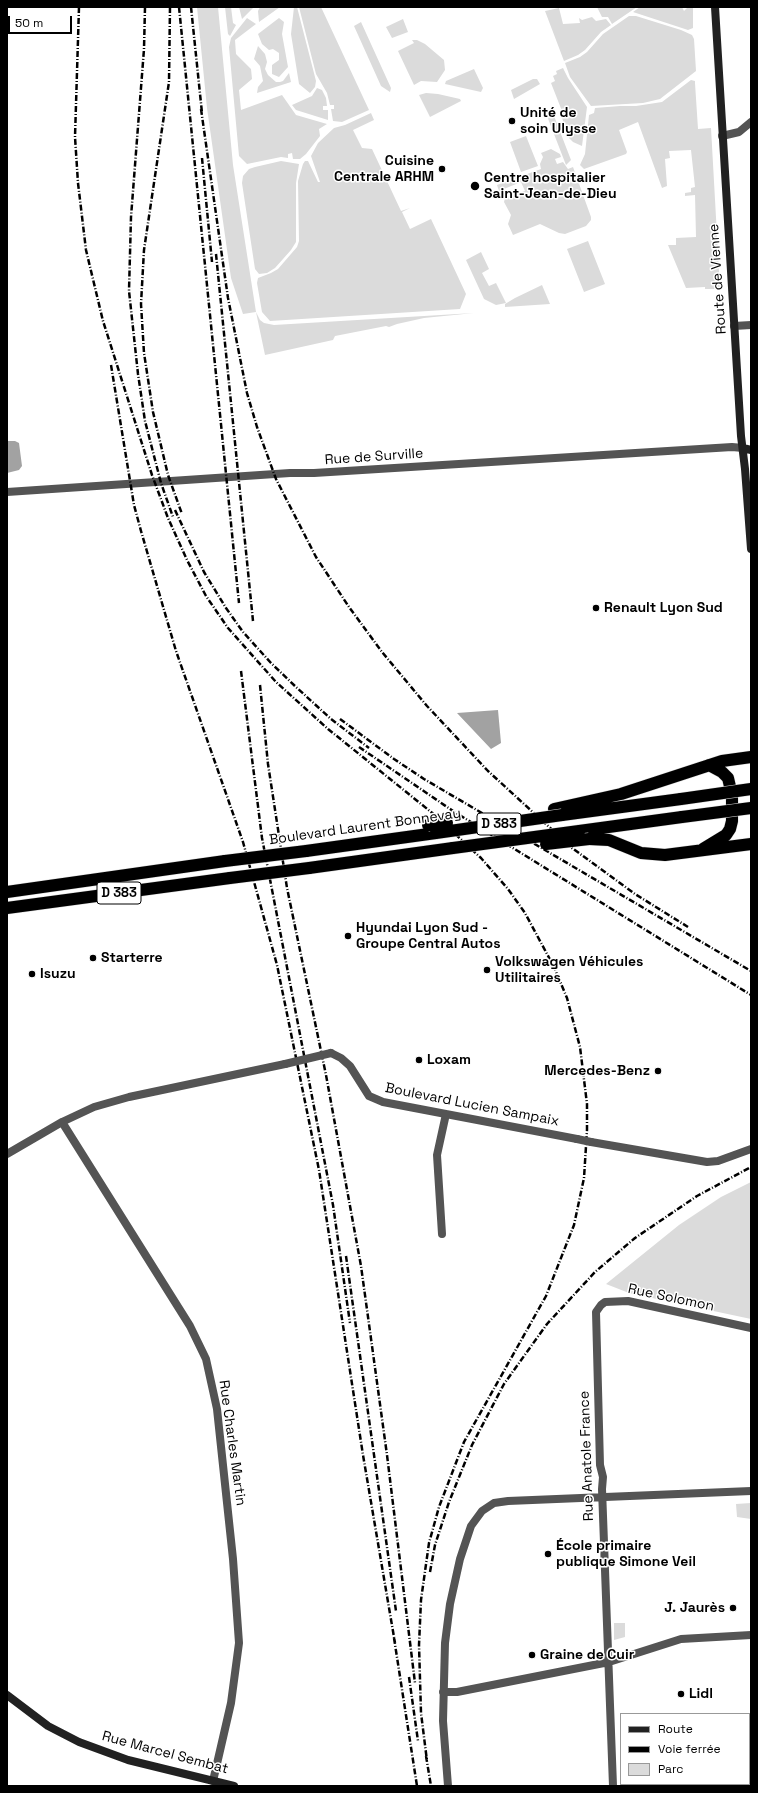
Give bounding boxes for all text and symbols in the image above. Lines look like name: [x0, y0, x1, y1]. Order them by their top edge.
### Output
scale bar: [10, 8, 74, 34]
text: 50 m: [15, 15, 43, 31]
place label: Unité de soin Ulysse: [520, 105, 596, 138]
marker: Unité de soin Ulysse: [507, 116, 517, 126]
place label: Cuisine Centrale ARHM: [334, 153, 434, 186]
marker: Cuisine Centrale ARHM: [437, 164, 447, 174]
place label: Centre hospitalier Saint-Jean-de-Dieu: [484, 170, 617, 202]
marker: Centre hospitalier Saint-Jean-de-Dieu: [469, 180, 481, 192]
street label: Route de Vienne: [706, 223, 730, 335]
street label: Rue de Surville: [324, 445, 424, 469]
place label: Renault Lyon Sud: [604, 600, 723, 616]
marker: Renault Lyon Sud: [591, 603, 601, 613]
street label: Boulevard Laurent Bonnevay: [268, 805, 462, 849]
road number: D 383: [477, 813, 521, 835]
road number: D 383: [97, 882, 141, 904]
place label: Hyundai Lyon Sud - Groupe Central Autos: [356, 920, 501, 952]
marker: Hyundai Lyon Sud - Groupe Central Autos: [343, 931, 353, 941]
place label: Starterre: [101, 950, 163, 966]
marker: Starterre: [88, 953, 98, 963]
place label: Volkswagen Véhicules Utilitaires: [495, 954, 643, 986]
marker: Volkswagen Véhicules Utilitaires: [482, 965, 492, 975]
place label: Isuzu: [40, 966, 76, 982]
marker: Isuzu: [27, 969, 37, 979]
place label: Loxam: [427, 1052, 471, 1068]
marker: Loxam: [414, 1055, 424, 1065]
place label: Mercedes-Benz: [544, 1063, 650, 1079]
marker: Mercedes-Benz: [653, 1066, 663, 1076]
street label: Boulevard Lucien Sampaix: [384, 1080, 560, 1130]
street label: Rue Solomon: [626, 1281, 716, 1315]
street label: Rue Charles Martin: [215, 1379, 249, 1507]
street label: Rue Anatole France: [576, 1391, 598, 1521]
place label: École primaire publique Simone Veil: [556, 1538, 696, 1570]
marker: École primaire publique Simone Veil: [543, 1549, 553, 1559]
place label: J. Jaurès: [664, 1600, 725, 1616]
marker: J. Jaurès: [728, 1603, 738, 1613]
place label: Graine de Cuir: [540, 1647, 634, 1663]
marker: Graine de Cuir: [527, 1650, 537, 1660]
place label: Lidl: [689, 1686, 713, 1702]
marker: Lidl: [676, 1689, 686, 1699]
legend: [620, 1713, 750, 1785]
text: Route: [658, 1721, 693, 1737]
street label: Rue Marcel Sembat: [100, 1728, 230, 1778]
text: Voie ferrée: [658, 1741, 721, 1757]
text: Parc: [658, 1761, 683, 1777]

